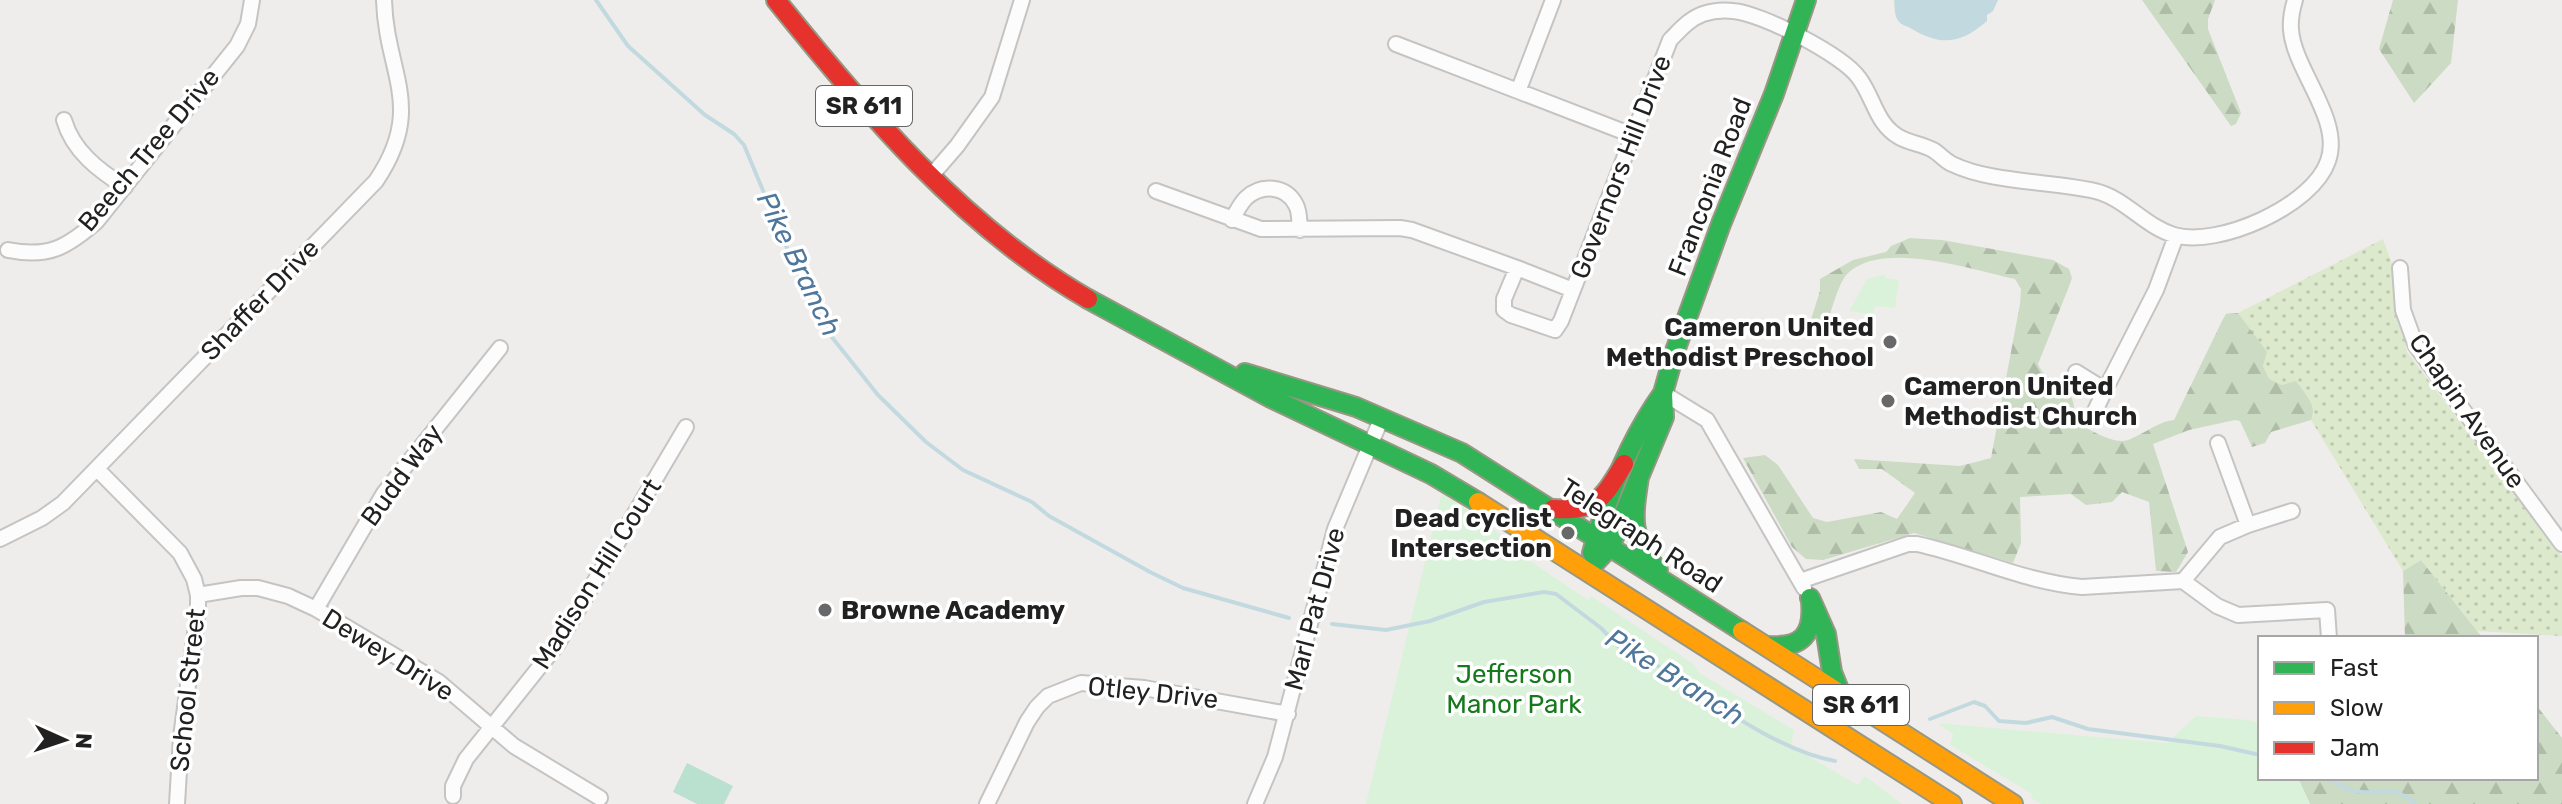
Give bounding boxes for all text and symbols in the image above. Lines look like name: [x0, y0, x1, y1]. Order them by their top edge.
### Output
street label: Governors Hill Drive: [1564, 51, 1678, 283]
street label: Beech Tree Drive: [72, 62, 226, 238]
road number: SR 611: [816, 86, 912, 126]
street label: Franconia Road: [1662, 94, 1758, 280]
water label: Pike Branch: [750, 186, 848, 342]
street label: Shaffer Drive: [194, 233, 326, 367]
place label: Cameron United Methodist Preschool: [1606, 312, 1874, 373]
street label: Chapin Avenue: [2402, 328, 2532, 494]
marker: Cameron United Methodist Preschool: [1881, 333, 1899, 351]
place label: Cameron United Methodist Church: [1904, 371, 2137, 432]
marker: Cameron United Methodist Church: [1879, 392, 1897, 410]
street label: Budd Way: [355, 418, 449, 532]
street label: Telegraph Road: [1554, 472, 1728, 600]
street label: Madison Hill Court: [526, 473, 668, 675]
place label: Dead cyclist Intersection: [1390, 503, 1552, 564]
street label: Marl Pat Drive: [1278, 524, 1352, 694]
marker: Dead cyclist Intersection: [1559, 524, 1577, 542]
place label: Browne Academy: [841, 595, 1066, 626]
marker: Browne Academy: [816, 601, 834, 619]
street label: Dewey Drive: [316, 602, 460, 708]
street label: School Street: [164, 607, 212, 773]
water label: Pike Branch: [1600, 622, 1750, 732]
legend: [2258, 636, 2538, 780]
text: Fast: [2330, 654, 2378, 682]
park label: Jefferson Manor Park: [1446, 659, 1582, 720]
street label: Otley Drive: [1086, 671, 1220, 715]
road number: SR 611: [1813, 685, 1909, 725]
text: Slow: [2330, 694, 2383, 722]
north arrow: [24, 700, 104, 780]
text: N: [70, 732, 97, 750]
text: Jam: [2330, 734, 2380, 762]

